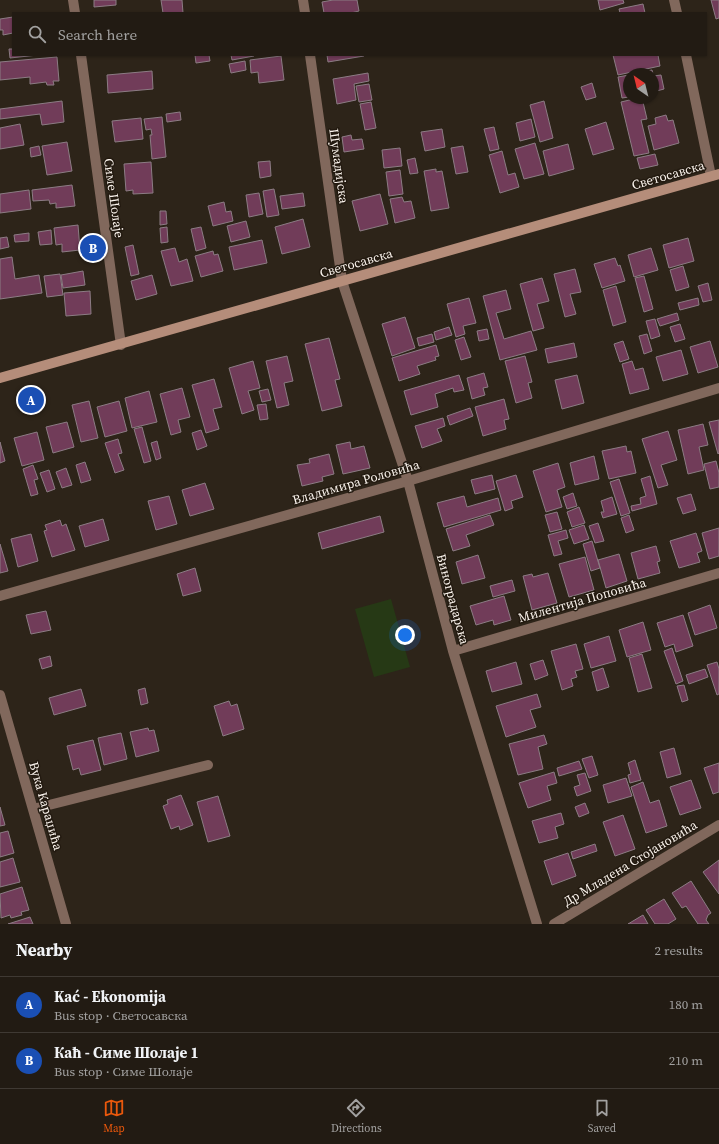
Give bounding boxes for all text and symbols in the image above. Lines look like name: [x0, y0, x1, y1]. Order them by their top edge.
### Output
search box: [12, 12, 707, 56]
icon: search: [26, 23, 48, 45]
text: Search here: [58, 24, 137, 45]
north arrow: [623, 68, 659, 104]
street label: Шумадијска: [325, 128, 353, 205]
street label: Светосавска: [630, 156, 707, 194]
street label: Симе Шолаје: [100, 157, 128, 239]
pin: B: [80, 233, 106, 263]
street label: Светосавска: [318, 244, 395, 282]
pin: A: [18, 385, 44, 415]
street label: Владимира Роловића: [291, 456, 422, 508]
street label: Виноградарска: [433, 552, 473, 647]
street label: Милентија Поповића: [516, 574, 648, 626]
your location: [395, 625, 415, 645]
street label: Вука Караџића: [25, 760, 67, 853]
street label: Др Младена Стојановића: [560, 816, 701, 910]
text: Nearby: [16, 938, 72, 962]
text: 2 results: [655, 942, 703, 959]
text: Kać - Ekonomija: [54, 986, 166, 1007]
text: A: [25, 996, 33, 1013]
text: 180 m: [669, 996, 703, 1013]
text: Bus stop · Светосавска: [54, 1007, 188, 1024]
text: Каћ - Симе Шолаје 1: [54, 1042, 199, 1063]
text: B: [25, 1052, 33, 1069]
text: 210 m: [669, 1052, 703, 1069]
text: Bus stop · Симе Шолаје: [54, 1063, 193, 1080]
tab: Map: [103, 1097, 125, 1136]
tab: Directions: [331, 1097, 382, 1136]
tab: Saved: [588, 1097, 616, 1136]

